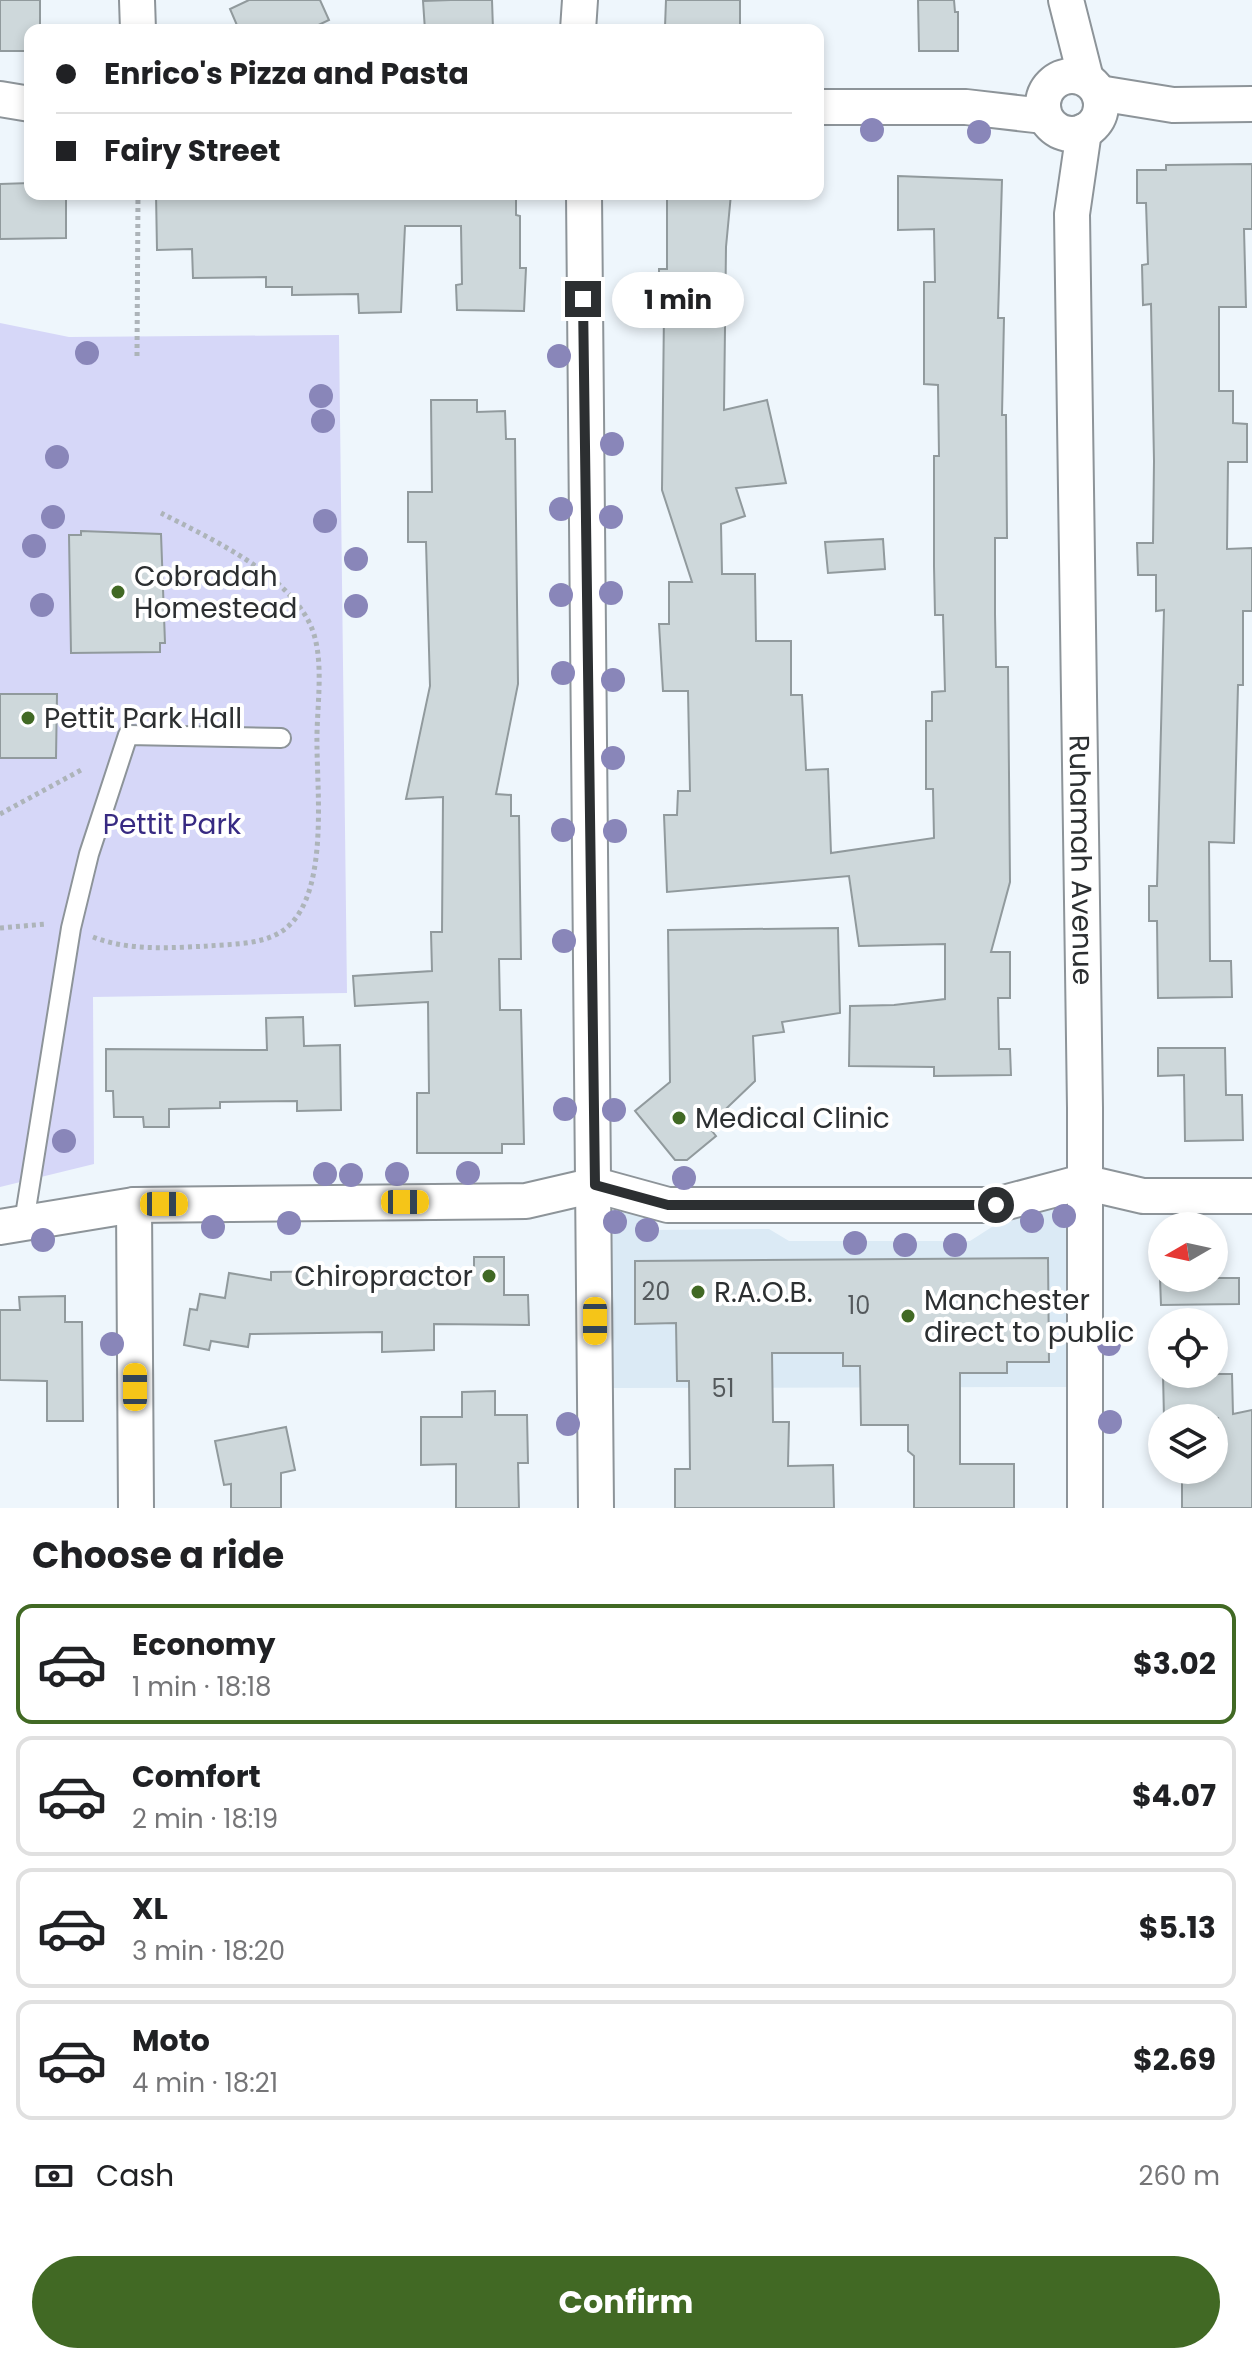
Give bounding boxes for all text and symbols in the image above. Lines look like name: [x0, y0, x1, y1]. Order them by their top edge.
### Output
text: Enrico's Pizza and Pasta: [104, 52, 469, 95]
text: Fairy Street: [104, 129, 280, 172]
callout: 1 min: [611, 271, 743, 327]
route end: [565, 281, 601, 317]
text: 1 min: [644, 282, 712, 318]
place label: Cobradah Homestead: [134, 557, 298, 628]
marker: Cobradah Homestead: [109, 583, 127, 601]
place label: Pettit Park Hall: [44, 699, 242, 738]
marker: Pettit Park Hall: [19, 709, 37, 727]
street label: Ruhamah Avenue: [1060, 735, 1102, 985]
park label: Pettit Park: [103, 805, 242, 844]
place label: Medical Clinic: [695, 1099, 890, 1138]
marker: Medical Clinic: [670, 1109, 688, 1127]
route start: [978, 1187, 1014, 1223]
car: [381, 1190, 429, 1214]
car: [140, 1192, 188, 1216]
north arrow: [1148, 1212, 1228, 1292]
map controls: [1148, 1212, 1228, 1484]
place label: Chiropractor: [294, 1257, 473, 1296]
marker: Chiropractor: [480, 1267, 498, 1285]
place label: R.A.O.B.: [714, 1273, 813, 1312]
house number: 20: [642, 1275, 670, 1308]
place label: Manchester direct to public: [924, 1281, 1134, 1352]
marker: R.A.O.B.: [689, 1283, 707, 1301]
house number: 10: [848, 1289, 870, 1322]
car: [583, 1297, 607, 1345]
marker: Manchester direct to public: [899, 1307, 917, 1325]
button: locate: [1148, 1308, 1228, 1388]
car: [123, 1363, 147, 1411]
house number: 51: [712, 1372, 734, 1405]
button: layers: [1148, 1404, 1228, 1484]
text: Choose a ride: [32, 1530, 284, 1581]
text: Economy: [132, 1623, 276, 1666]
icon: car: [36, 1628, 108, 1700]
text: $3.02: [1133, 1642, 1216, 1685]
text: 1 min · 18:18: [132, 1669, 271, 1705]
text: Comfort: [132, 1755, 261, 1798]
icon: car: [36, 1760, 108, 1832]
text: $4.07: [1132, 1774, 1216, 1817]
text: 2 min · 18:19: [132, 1801, 278, 1837]
text: XL: [132, 1887, 168, 1930]
icon: car: [36, 1892, 108, 1964]
text: $5.13: [1139, 1906, 1216, 1949]
text: 3 min · 18:20: [132, 1933, 285, 1969]
text: Moto: [132, 2019, 210, 2062]
icon: car: [36, 2024, 108, 2096]
text: $2.69: [1133, 2038, 1216, 2081]
text: 4 min · 18:21: [132, 2065, 278, 2101]
icon: cash: [32, 2154, 76, 2198]
text: Cash: [96, 2154, 174, 2197]
text: 260 m: [1138, 2158, 1220, 2194]
button: Confirm: [32, 2256, 1220, 2348]

